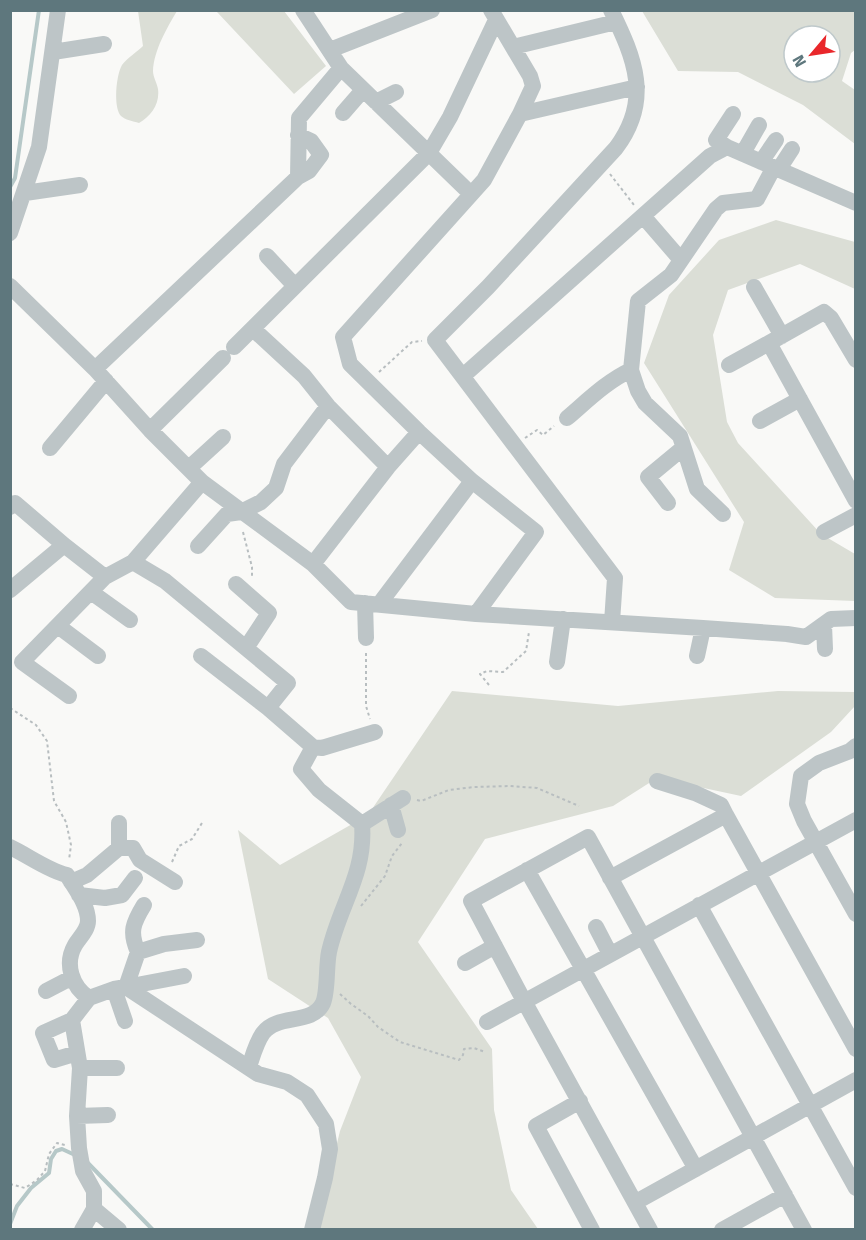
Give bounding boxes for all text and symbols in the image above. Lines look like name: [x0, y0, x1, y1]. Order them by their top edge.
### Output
north arrow: [782, 24, 842, 84]
text: N: [788, 52, 810, 70]

